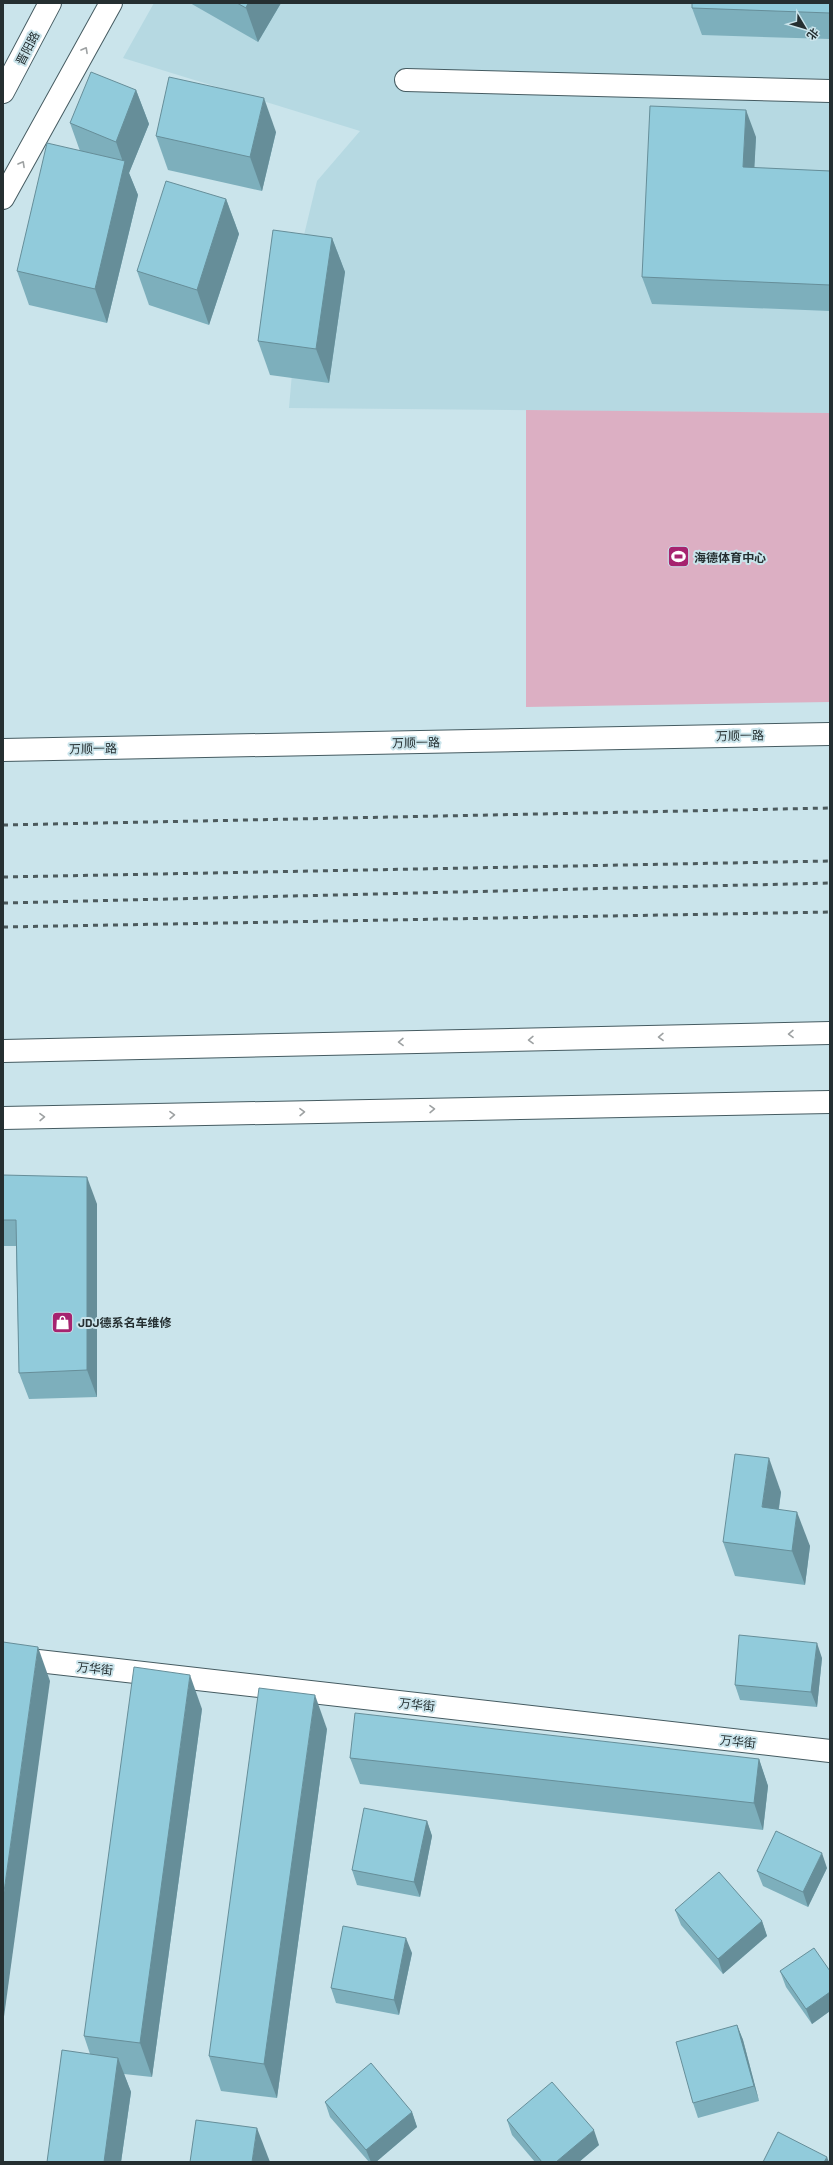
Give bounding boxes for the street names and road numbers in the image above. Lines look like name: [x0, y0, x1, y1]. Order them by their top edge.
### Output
street label: 晋阳路: [13, 29, 41, 67]
street label: 万顺一路: [716, 728, 764, 742]
street label: 万顺一路: [392, 735, 440, 749]
street label: 万顺一路: [69, 741, 117, 755]
street label: 万华街: [76, 1659, 114, 1677]
street label: 万华街: [398, 1695, 436, 1713]
street label: 万华街: [719, 1732, 757, 1750]

